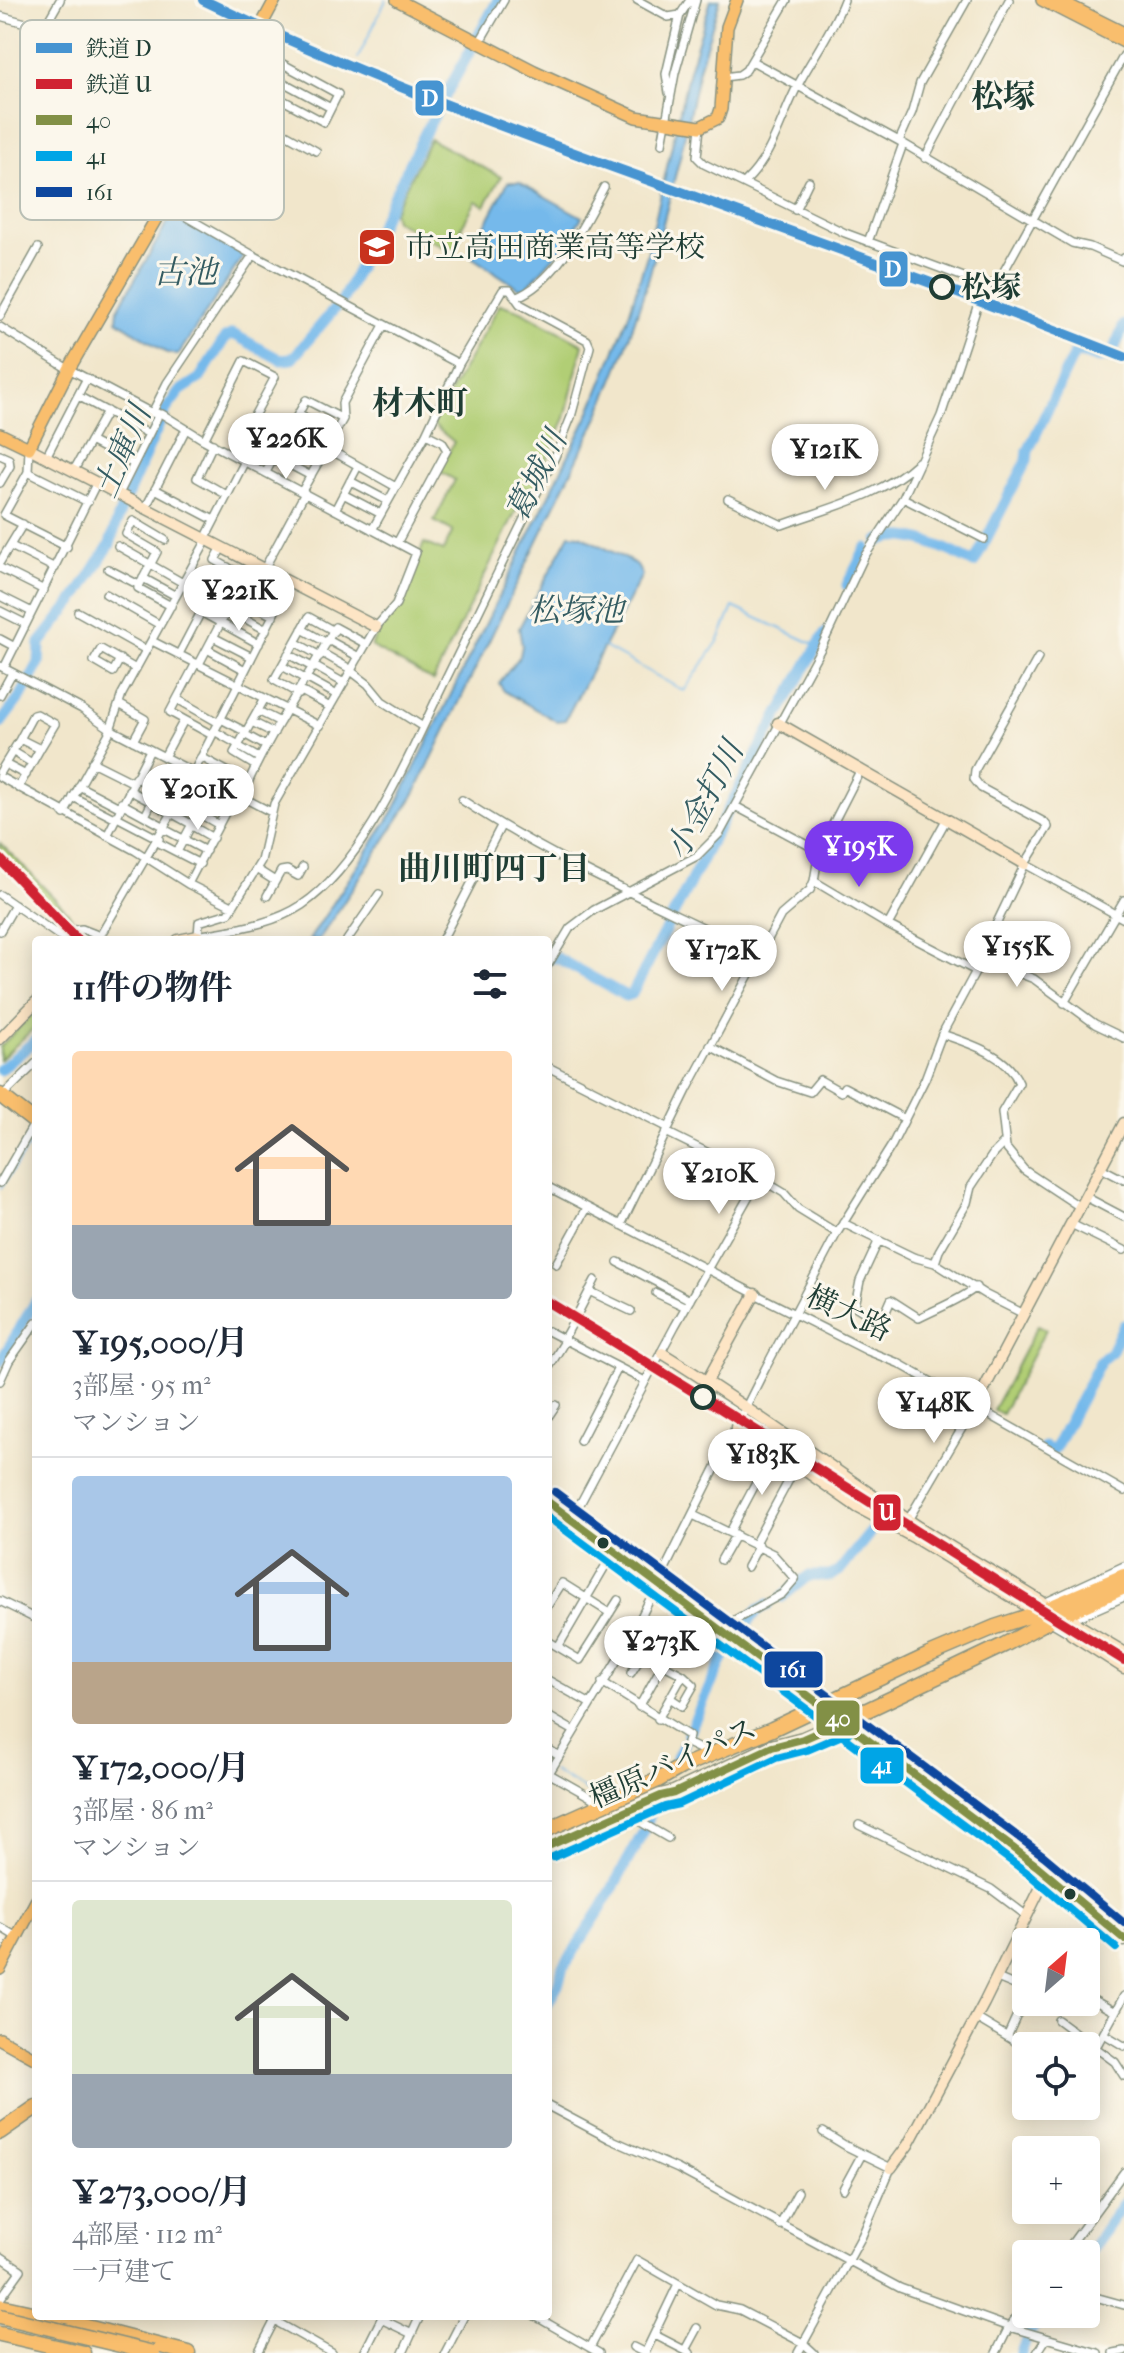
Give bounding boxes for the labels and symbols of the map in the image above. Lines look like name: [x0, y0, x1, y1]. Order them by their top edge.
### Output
legend: [20, 20, 284, 220]
text: 鉄道 D: [86, 36, 152, 62]
text: 鉄道 U: [86, 72, 152, 98]
district label: 松塚: [971, 78, 1035, 115]
line badge: D: [414, 79, 445, 117]
text: D: [422, 86, 439, 112]
text: 40: [86, 108, 111, 134]
text: 41: [86, 144, 107, 170]
text: 161: [86, 180, 113, 206]
school or university icon: 市立高田商業高等学校: [356, 226, 398, 268]
place label: 市立高田商業高等学校: [405, 230, 705, 265]
line badge: D: [878, 250, 909, 288]
water label: 古池: [153, 254, 220, 291]
text: D: [885, 257, 902, 283]
place label: 松塚: [961, 270, 1021, 305]
marker: 松塚: [930, 275, 954, 299]
district label: 材木町: [372, 385, 468, 422]
water label: 土庫川: [87, 397, 159, 503]
pin: ¥226K: [230, 413, 342, 481]
water label: 葛城川: [499, 422, 575, 527]
pin: ¥121K: [769, 424, 881, 492]
pin: ¥221K: [183, 565, 295, 633]
water label: 松塚池: [528, 592, 627, 629]
water label: 小金打川: [658, 732, 752, 865]
pin: ¥201K: [142, 764, 254, 832]
pin: ¥195K: [803, 821, 915, 889]
district label: 曲川町四丁目: [398, 850, 590, 887]
pin: ¥155K: [961, 921, 1073, 989]
pin: ¥172K: [666, 925, 778, 993]
pin: ¥210K: [663, 1148, 775, 1216]
street label: 横大路: [801, 1279, 897, 1348]
pin: ¥148K: [878, 1377, 990, 1445]
unlabelled marker: [691, 1385, 715, 1409]
pin: ¥183K: [706, 1429, 818, 1497]
line badge: U: [872, 1493, 902, 1532]
text: U: [877, 1500, 896, 1526]
unlabelled marker: [595, 1535, 611, 1551]
pin: ¥273K: [604, 1616, 716, 1684]
line badge: 161: [763, 1650, 824, 1689]
text: 161: [779, 1657, 807, 1683]
line badge: 40: [815, 1699, 861, 1737]
text: 40: [824, 1706, 851, 1732]
street label: 橿原バイパス: [584, 1711, 762, 1816]
line badge: 41: [859, 1746, 905, 1785]
text: 41: [871, 1753, 892, 1779]
unlabelled marker: [1062, 1886, 1078, 1902]
north arrow: [1012, 1928, 1100, 2016]

